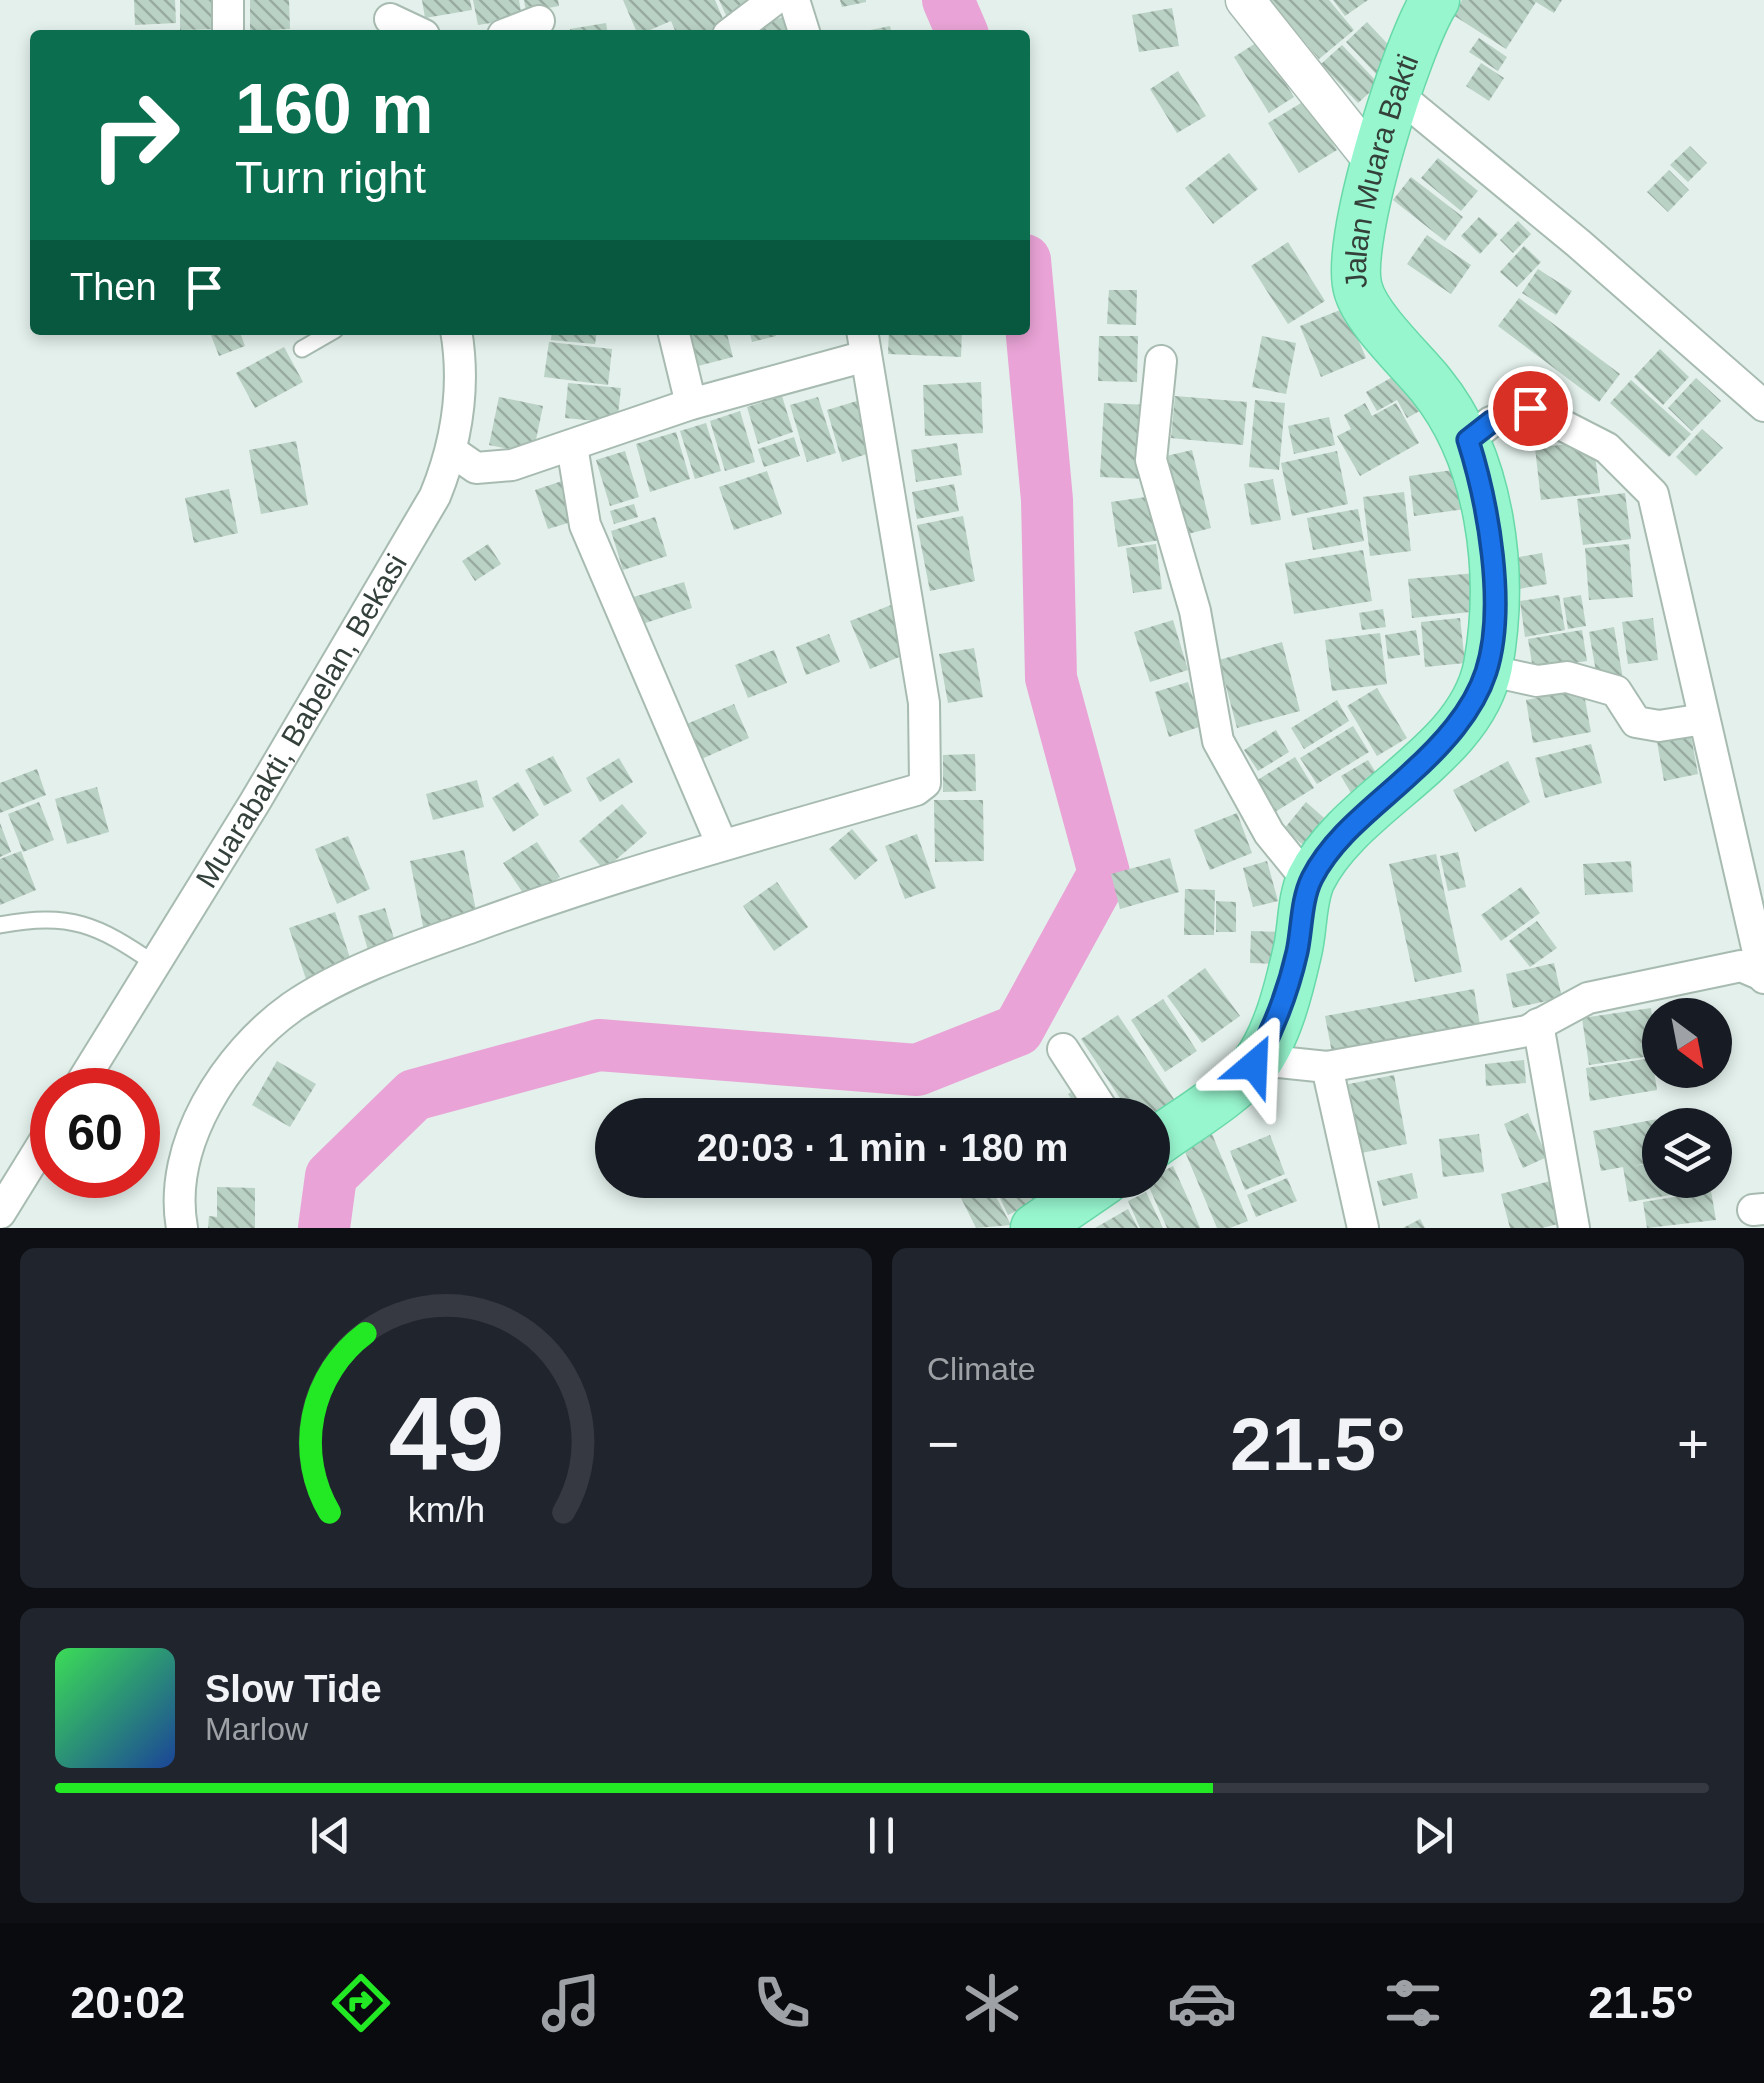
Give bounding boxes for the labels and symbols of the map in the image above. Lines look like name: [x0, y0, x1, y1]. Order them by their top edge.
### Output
street label: Jalan Muara Bakti: [1339, 50, 1425, 291]
pin: [1488, 366, 1573, 451]
street label: Muarabakti, Babelan, Bekasi: [189, 548, 413, 893]
north arrow: [1642, 998, 1732, 1088]
position arrow: [1202, 1013, 1306, 1117]
speed limit sign: 60: [30, 1068, 160, 1198]

